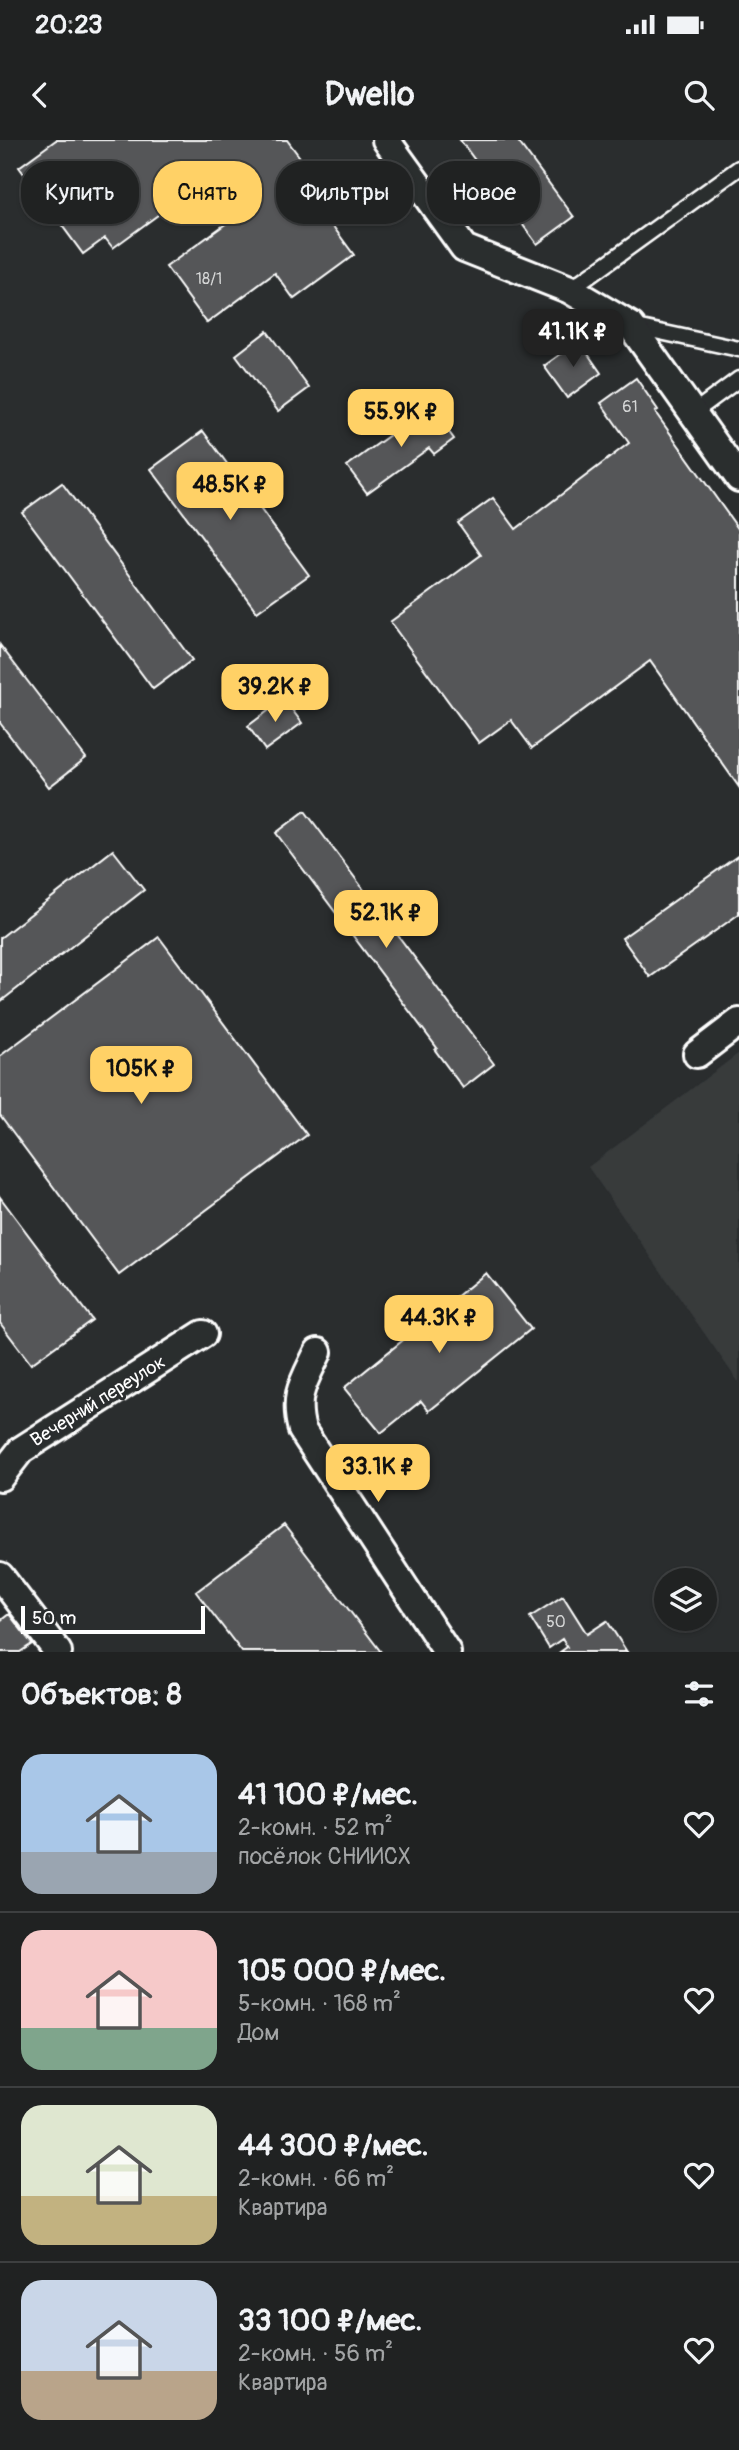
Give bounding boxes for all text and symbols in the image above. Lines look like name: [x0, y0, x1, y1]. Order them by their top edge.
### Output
text: 20:23: [35, 9, 103, 41]
text: Dwello: [325, 75, 414, 115]
icon: back: [21, 76, 59, 114]
icon: search: [680, 76, 718, 114]
chip: Купить: [21, 161, 139, 224]
chip: Снять: [153, 161, 262, 224]
chip: Фильтры: [276, 161, 413, 224]
chip: Новое: [427, 161, 540, 224]
house number: 18/1: [196, 269, 222, 289]
pin: 41.1K ₽: [508, 310, 638, 369]
text: 41.1K ₽: [538, 317, 608, 346]
pin: 55.9K ₽: [336, 390, 466, 449]
text: 55.9K ₽: [364, 397, 438, 426]
house number: 61: [622, 397, 638, 417]
pin: 48.5K ₽: [165, 462, 295, 522]
text: 48.5K ₽: [192, 470, 268, 499]
pin: 39.2K ₽: [210, 664, 340, 724]
text: 39.2K ₽: [237, 672, 313, 701]
pin: 52.1K ₽: [321, 890, 451, 950]
text: 52.1K ₽: [350, 898, 422, 927]
pin: 105K ₽: [84, 1046, 198, 1106]
text: 105K ₽: [106, 1054, 176, 1083]
pin: 44.3K ₽: [374, 1296, 504, 1355]
text: 44.3K ₽: [400, 1303, 478, 1332]
street label: Вечерний переулок: [26, 1350, 170, 1452]
pin: 33.1K ₽: [313, 1444, 443, 1504]
text: 33.1K ₽: [342, 1452, 414, 1481]
map controls: [654, 1568, 717, 1631]
button: layers: [654, 1568, 717, 1631]
scale bar: [21, 1603, 205, 1635]
text: 50 m: [32, 1606, 76, 1630]
house number: 50: [546, 1612, 566, 1632]
icon: filters: [680, 1675, 718, 1713]
text: Объектов: 8: [21, 1676, 182, 1713]
text: 41 100 ₽/мес.: [238, 1776, 418, 1813]
icon: home: [77, 1782, 161, 1866]
icon: heart: [680, 1805, 718, 1843]
text: 2-комн. · 52 m²: [238, 1813, 393, 1842]
text: посёлок СНИИСХ: [238, 1842, 410, 1871]
text: 105 000 ₽/мес.: [238, 1952, 446, 1989]
icon: home: [77, 1958, 161, 2042]
icon: heart: [680, 1981, 718, 2019]
text: 5-комн. · 168 m²: [238, 1989, 401, 2018]
text: Дом: [238, 2018, 279, 2047]
text: 44 300 ₽/мес.: [238, 2127, 429, 2164]
icon: home: [77, 2133, 161, 2217]
icon: heart: [680, 2156, 718, 2194]
text: 2-комн. · 66 m²: [238, 2164, 394, 2193]
text: Квартира: [238, 2193, 327, 2222]
text: 33 100 ₽/мес.: [238, 2302, 422, 2339]
icon: home: [77, 2308, 161, 2392]
icon: heart: [680, 2331, 718, 2369]
text: 2-комн. · 56 m²: [238, 2339, 393, 2368]
text: Квартира: [238, 2368, 327, 2397]

